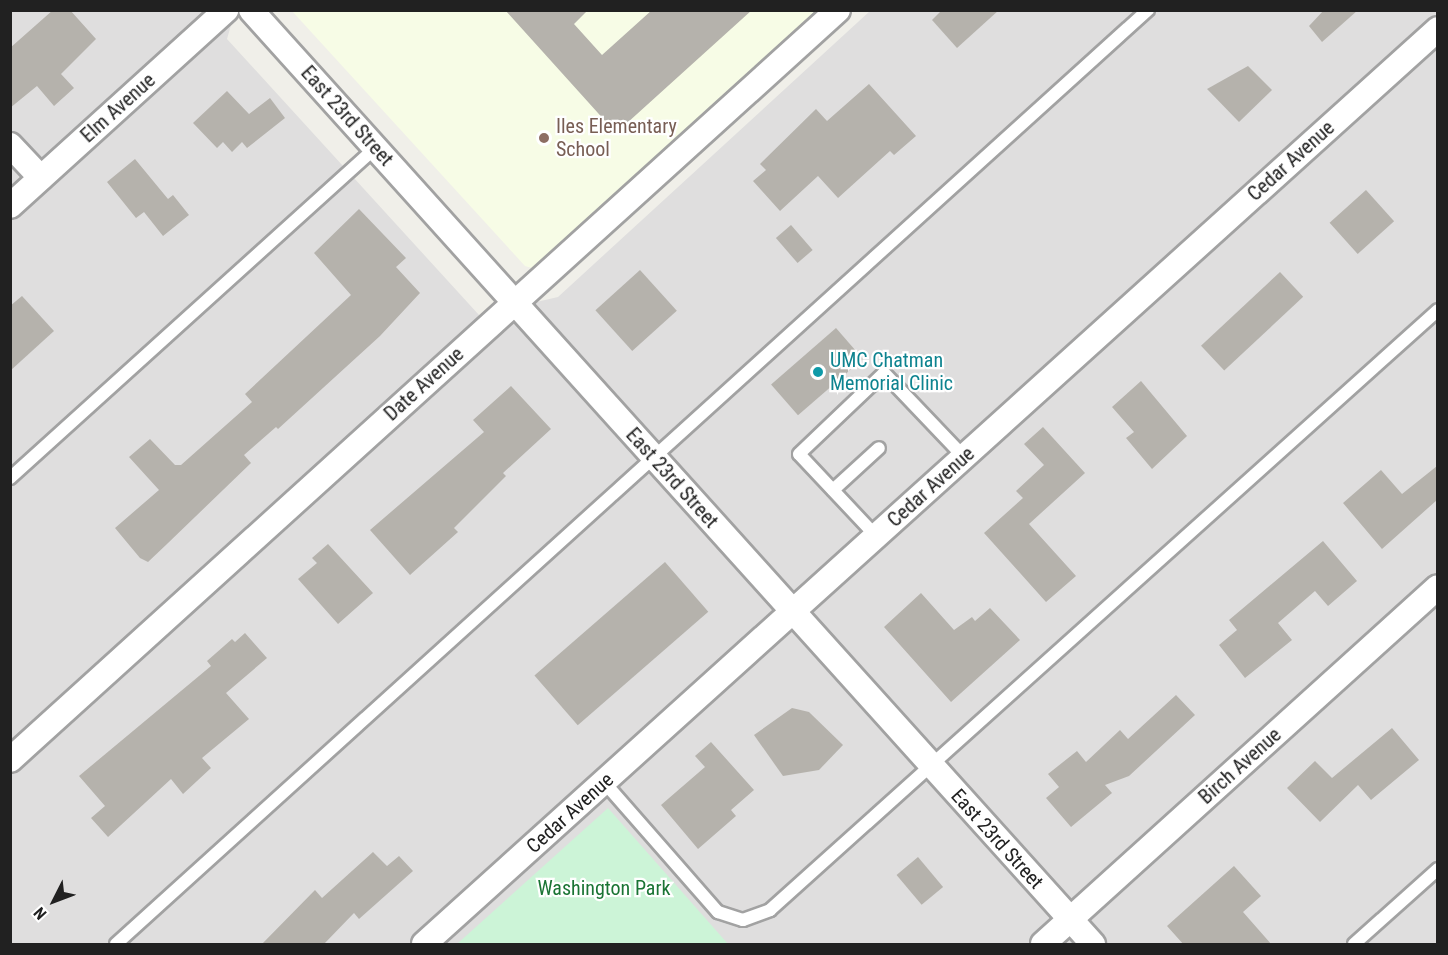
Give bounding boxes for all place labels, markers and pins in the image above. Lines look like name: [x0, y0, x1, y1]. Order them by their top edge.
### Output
place label: Iles Elementary School: [556, 114, 677, 161]
marker: Iles Elementary School: [537, 131, 551, 145]
place label: UMC Chatman Memorial Clinic: [830, 348, 953, 395]
marker: UMC Chatman Memorial Clinic: [811, 365, 825, 379]

